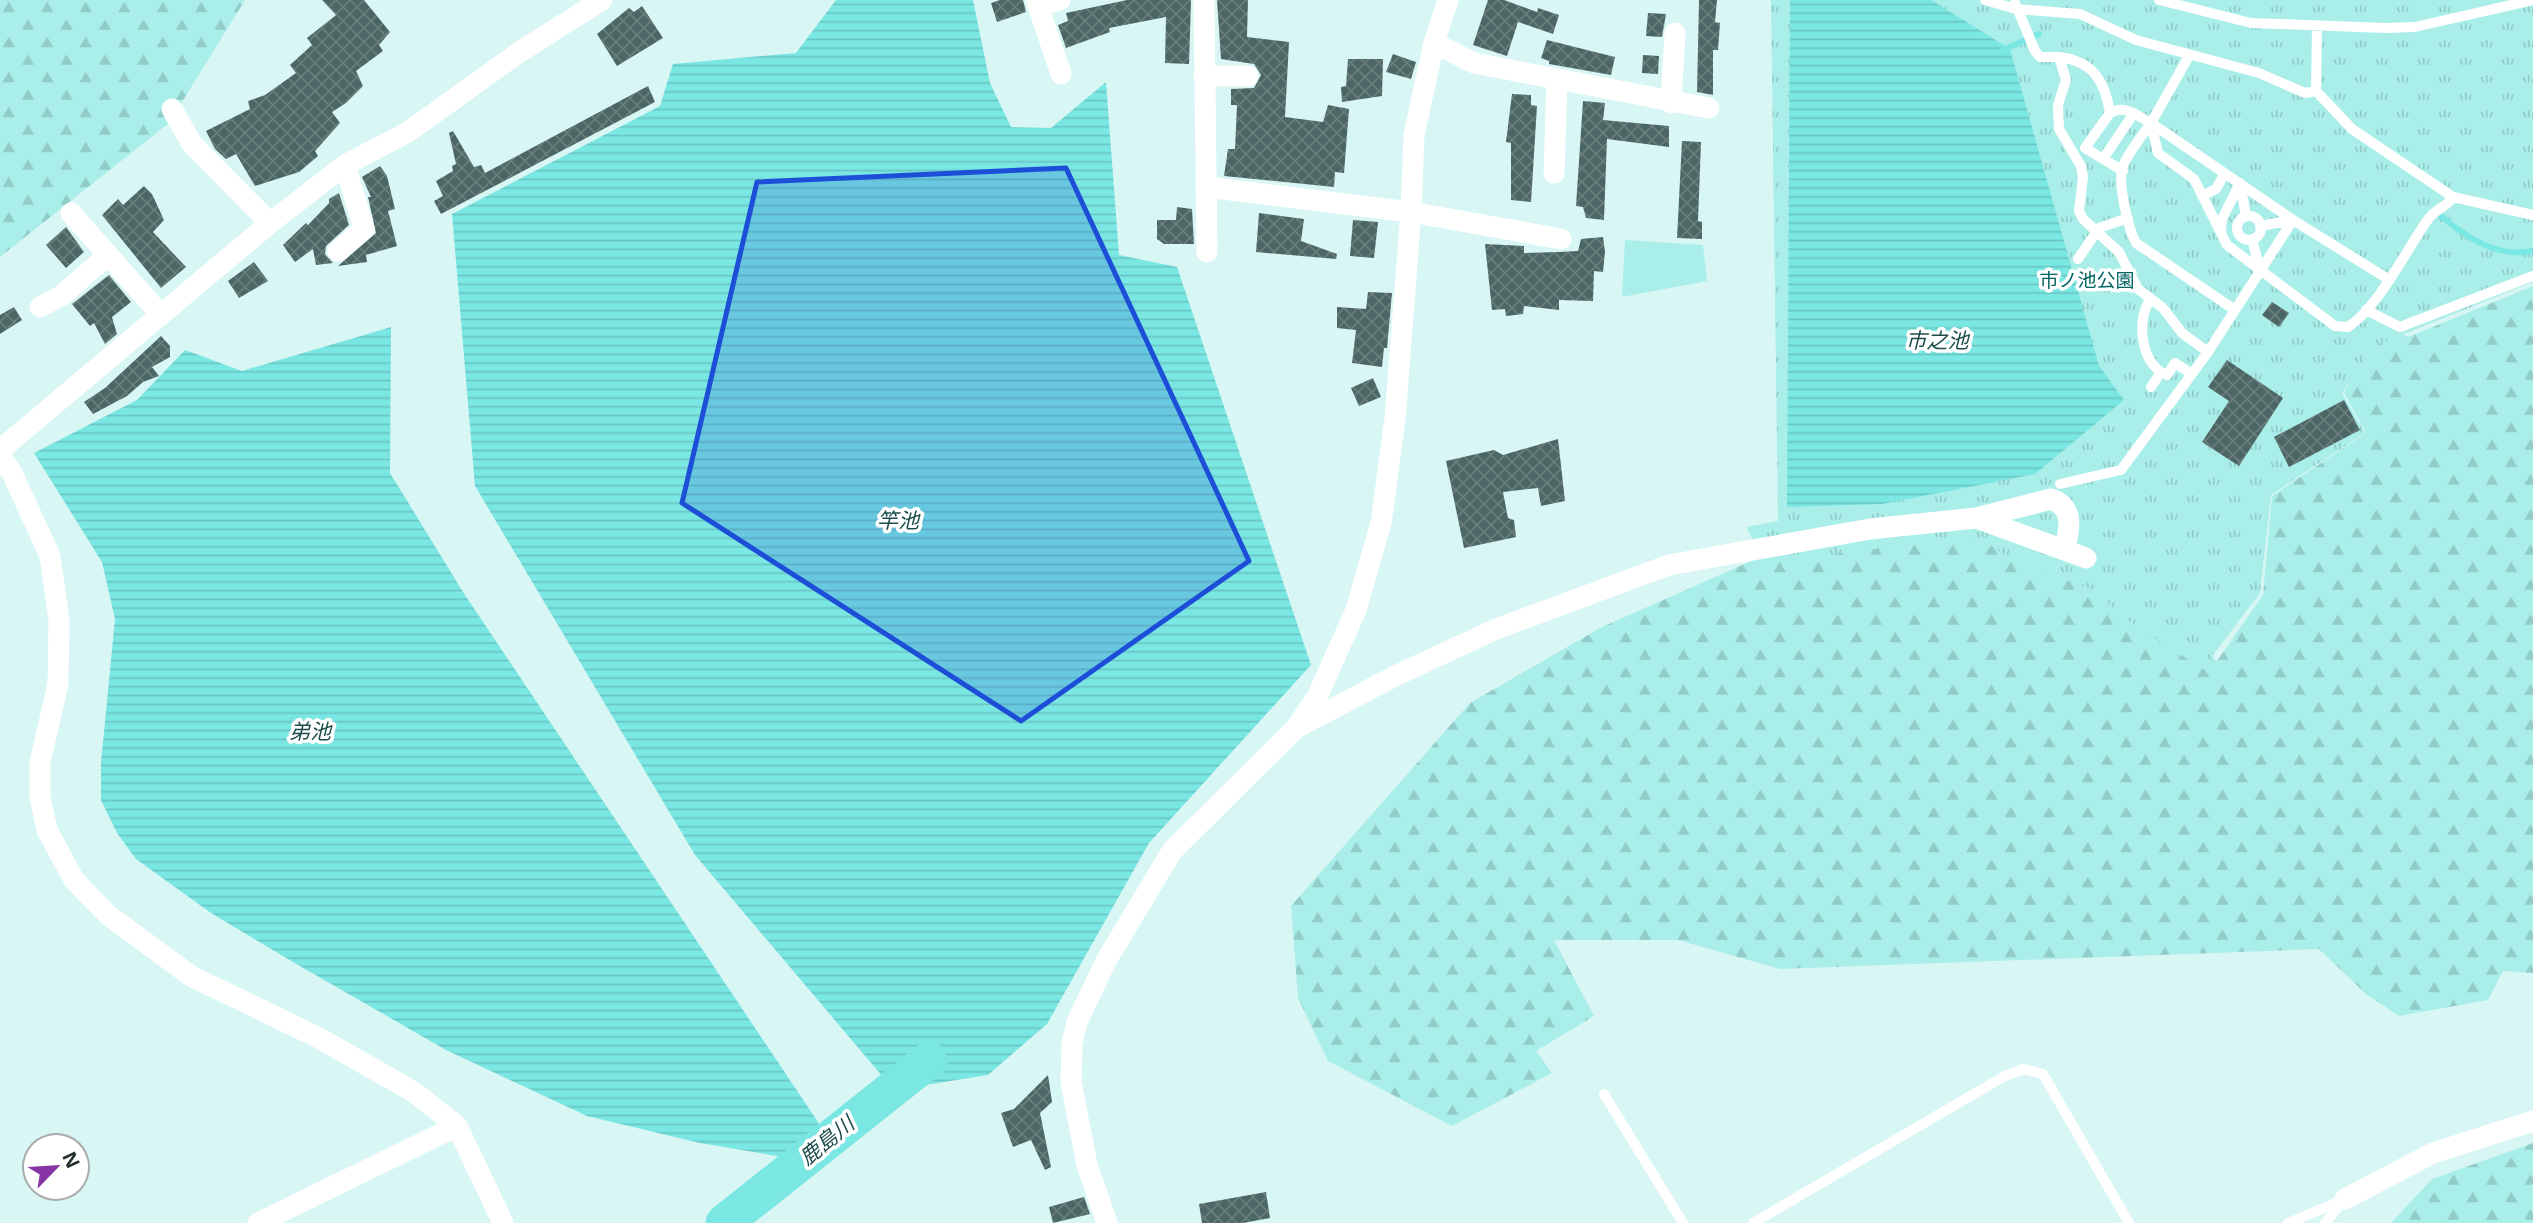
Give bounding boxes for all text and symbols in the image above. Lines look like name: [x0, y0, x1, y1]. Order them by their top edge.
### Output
park label: 市ノ池公園: [2039, 267, 2135, 293]
water label: 市之池: [1906, 326, 1970, 354]
water label: 竿池: [877, 506, 921, 534]
water label: 弟池: [289, 717, 333, 745]
water label: 鹿島川: [793, 1108, 861, 1171]
north arrow: [21, 1132, 91, 1202]
text: N: [56, 1147, 86, 1172]

